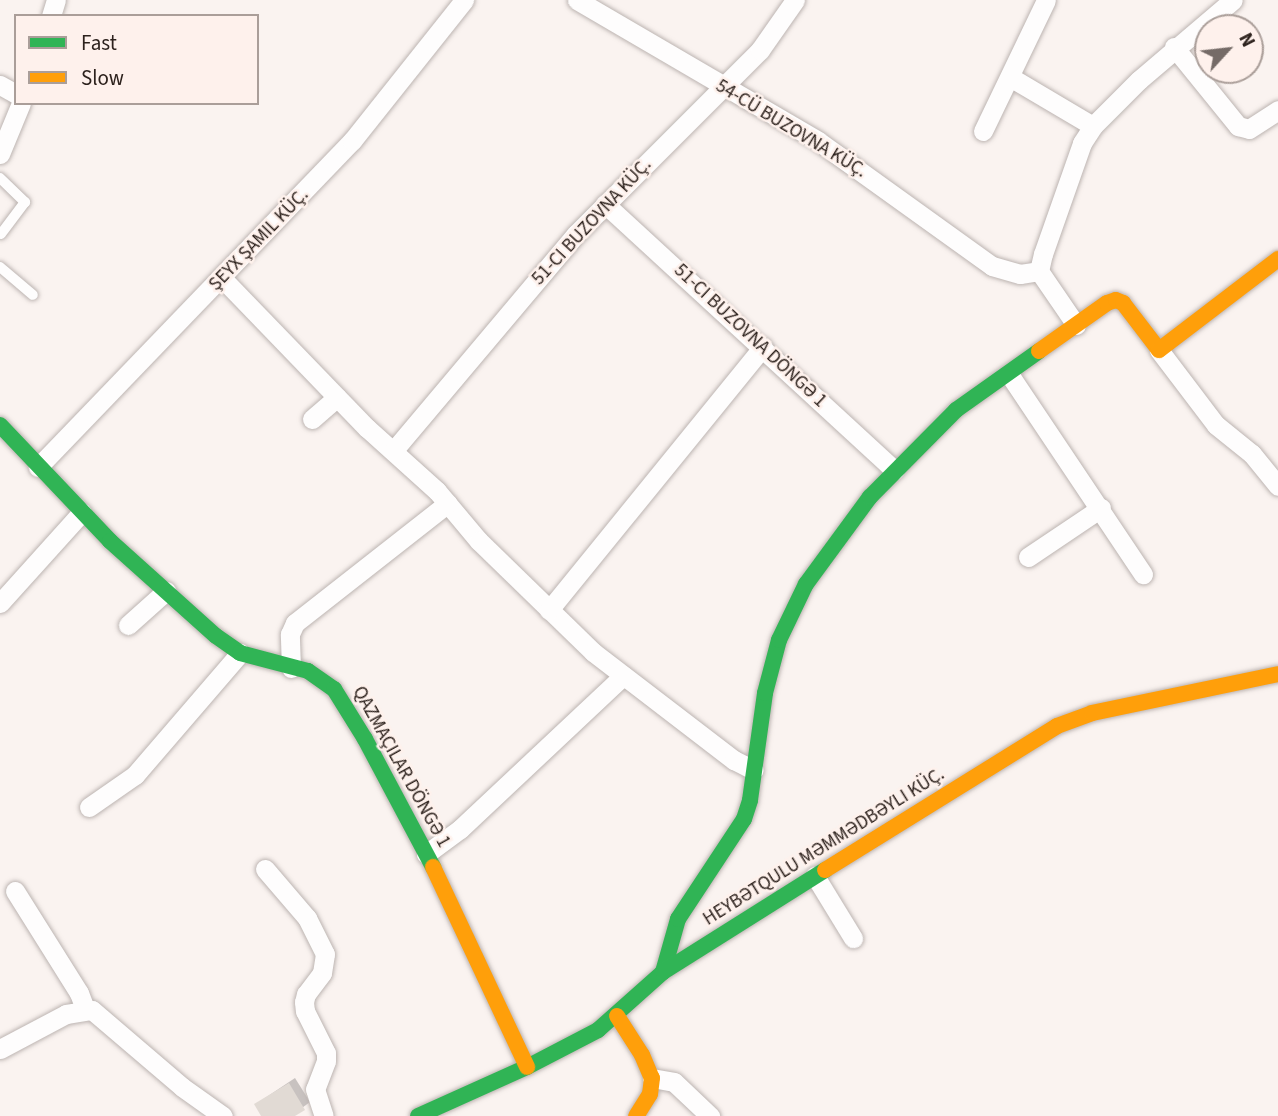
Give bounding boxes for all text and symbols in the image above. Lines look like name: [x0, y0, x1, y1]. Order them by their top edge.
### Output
legend: [14, 14, 259, 105]
north arrow: [1194, 14, 1264, 84]
text: Fast: [81, 28, 117, 58]
text: N: [1231, 28, 1261, 52]
text: Slow: [81, 63, 124, 93]
street label: 54-CÜ BUZOVNA KÜÇ.: [711, 75, 871, 183]
street label: 51-CI BUZOVNA KÜÇ.: [527, 154, 657, 290]
street label: ŞEYX ŞAMIL KÜÇ.: [204, 184, 314, 296]
street label: 51-CI BUZOVNA DÖNGƏ 1: [669, 259, 831, 413]
street label: QAZMAÇILAR DÖNGƏ 1: [347, 682, 455, 852]
street label: HEYBƏTQULU MƏMMƏDBƏYLI KÜÇ.: [699, 763, 949, 931]

